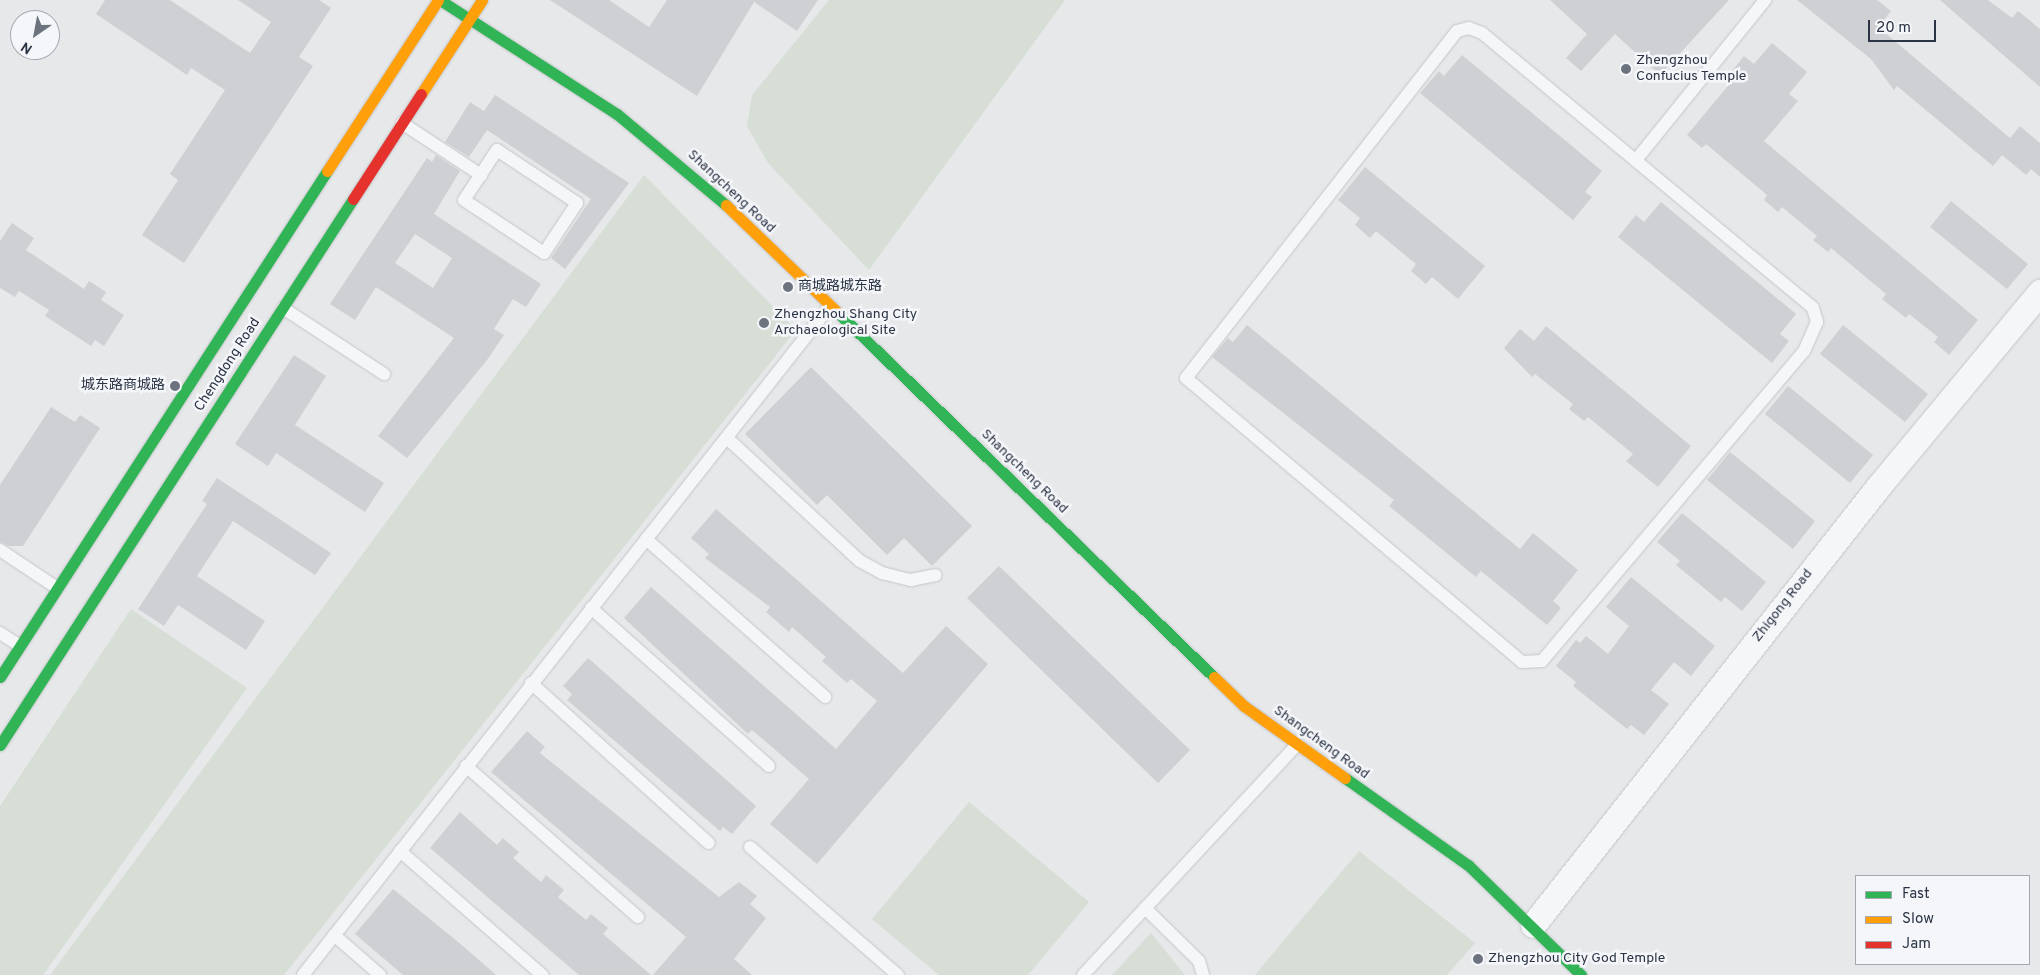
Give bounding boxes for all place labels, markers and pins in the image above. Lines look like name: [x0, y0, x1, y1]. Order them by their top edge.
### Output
place label: Zhengzhou Confucius Temple: [1636, 53, 1747, 85]
marker: Zhengzhou Confucius Temple: [1620, 63, 1632, 75]
place label: 商城路城东路: [798, 279, 882, 295]
marker: 商城路城东路: [782, 281, 794, 293]
place label: Zhengzhou Shang City Archaeological Site: [774, 307, 917, 340]
marker: Zhengzhou Shang City Archaeological Site: [758, 317, 770, 329]
place label: 城东路商城路: [81, 378, 165, 394]
marker: 城东路商城路: [169, 380, 181, 392]
place label: Zhengzhou City God Temple: [1488, 951, 1666, 967]
marker: Zhengzhou City God Temple: [1472, 953, 1484, 965]

